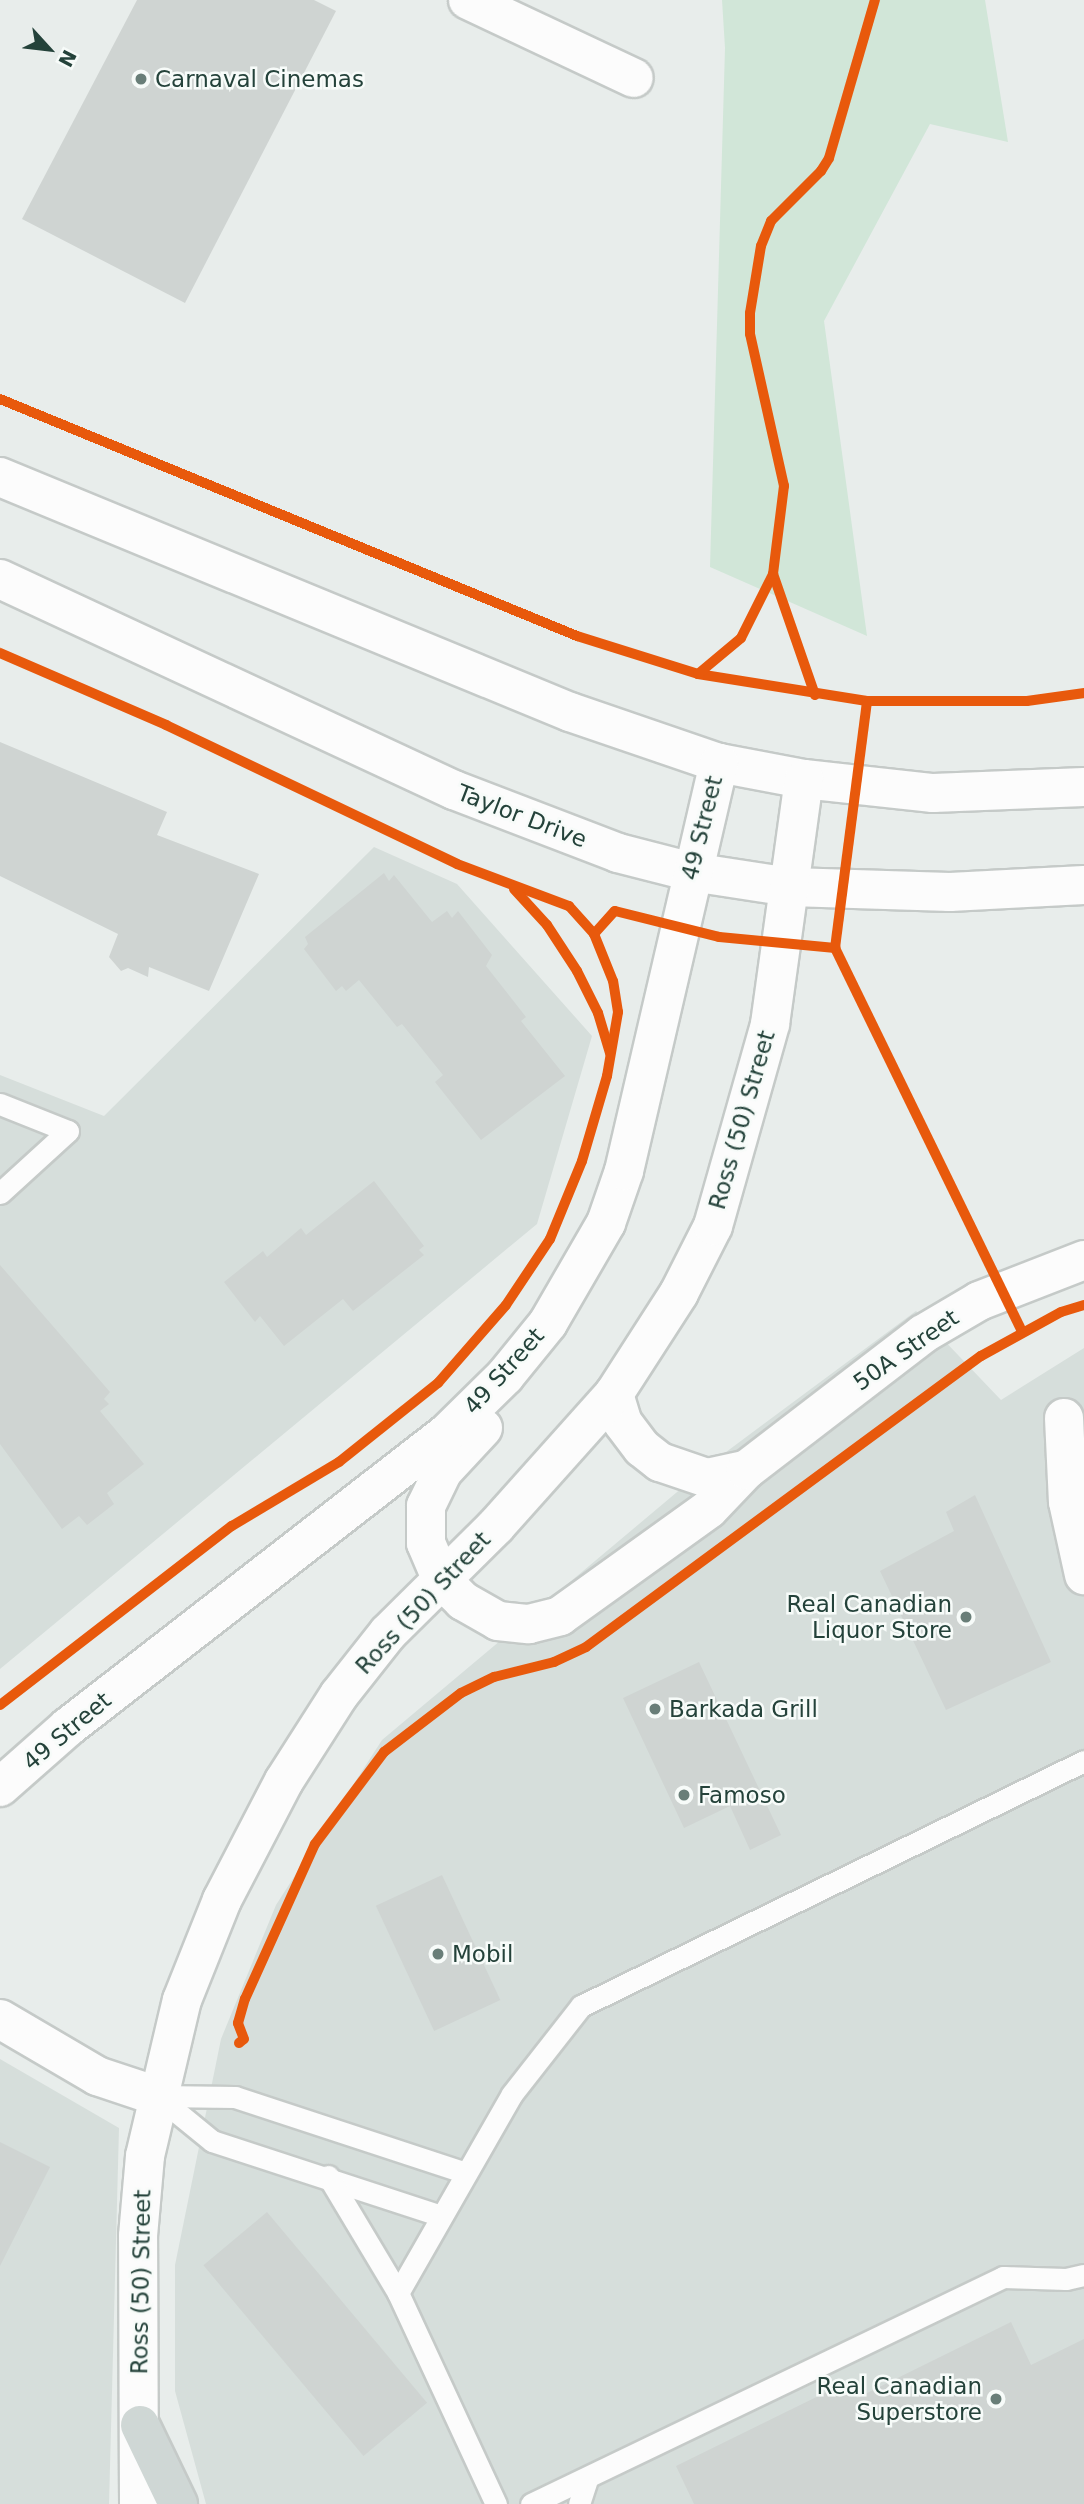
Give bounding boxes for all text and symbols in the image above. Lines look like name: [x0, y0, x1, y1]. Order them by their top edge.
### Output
north arrow: [14, 14, 84, 84]
text: N: [54, 46, 81, 71]
place label: Carnaval Cinemas: [155, 65, 364, 93]
marker: Carnaval Cinemas: [133, 71, 149, 87]
street label: 49 Street: [676, 773, 728, 883]
street label: Taylor Drive: [453, 779, 591, 853]
street label: Ross (50) Street: [703, 1027, 781, 1213]
street label: 50A Street: [848, 1304, 964, 1396]
street label: 49 Street: [458, 1322, 550, 1420]
street label: Ross (50) Street: [350, 1526, 496, 1680]
place label: Real Canadian Liquor Store: [787, 1590, 952, 1644]
marker: Real Canadian Liquor Store: [958, 1609, 974, 1625]
street label: 49 Street: [17, 1686, 117, 1776]
place label: Barkada Grill: [669, 1695, 818, 1723]
marker: Barkada Grill: [647, 1701, 663, 1717]
place label: Famoso: [698, 1781, 786, 1809]
marker: Famoso: [676, 1787, 692, 1803]
place label: Mobil: [452, 1940, 513, 1968]
marker: Mobil: [430, 1946, 446, 1962]
street label: Ross (50) Street: [126, 2189, 156, 2375]
place label: Real Canadian Superstore: [817, 2372, 982, 2426]
marker: Real Canadian Superstore: [988, 2391, 1004, 2407]

